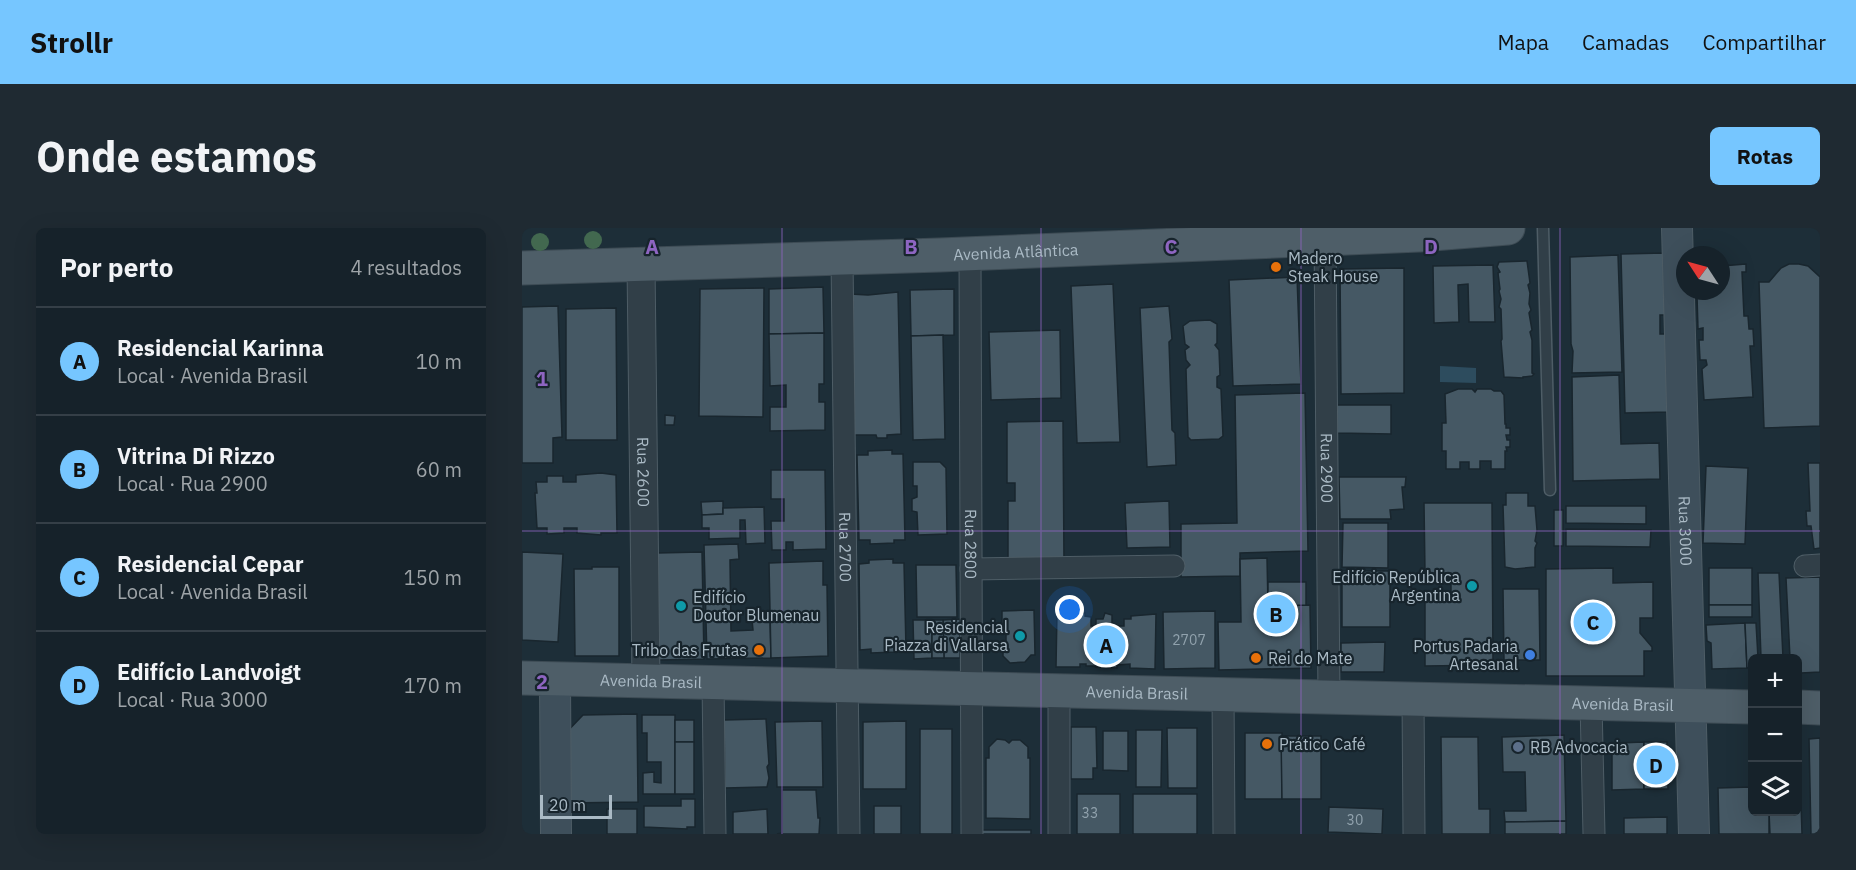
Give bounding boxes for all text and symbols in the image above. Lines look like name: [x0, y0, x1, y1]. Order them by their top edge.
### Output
text: Strollr: [30, 24, 113, 61]
text: Mapa: [1497, 28, 1549, 56]
text: Camadas: [1582, 28, 1669, 56]
text: Compartilhar: [1702, 28, 1826, 56]
button: Rotas: [1710, 127, 1820, 185]
text: Onde estamos: [36, 129, 317, 184]
text: A: [645, 233, 659, 260]
text: B: [904, 233, 918, 260]
text: C: [1164, 233, 1178, 260]
text: D: [1424, 233, 1438, 260]
street label: Avenida Atlântica: [953, 239, 1079, 264]
north arrow: [1676, 246, 1730, 300]
place label: Madero Steak House: [1288, 248, 1379, 286]
text: Por perto: [60, 250, 173, 284]
text: 4 resultados: [350, 254, 462, 281]
marker: Madero Steak House: [1269, 260, 1283, 274]
text: Residencial Karinna: [117, 333, 324, 362]
text: A: [73, 348, 86, 375]
text: 10 m: [416, 348, 462, 375]
text: Local · Avenida Brasil: [117, 362, 308, 389]
text: 1: [536, 365, 548, 392]
street label: Rua 2900: [1317, 433, 1337, 503]
street label: Rua 2600: [633, 437, 654, 507]
text: Vitrina Di Rizzo: [117, 441, 275, 470]
text: B: [73, 456, 86, 483]
text: 60 m: [416, 456, 462, 483]
text: Local · Rua 2900: [117, 470, 268, 497]
street label: Rua 3000: [1675, 496, 1696, 566]
street label: Rua 2800: [961, 509, 981, 579]
street label: Rua 2700: [835, 512, 856, 582]
text: Residencial Cepar: [117, 549, 304, 578]
text: C: [73, 564, 86, 591]
text: 150 m: [404, 564, 462, 591]
place label: Edifício República Argentina: [1332, 567, 1460, 605]
text: Local · Avenida Brasil: [117, 578, 308, 605]
marker: Edifício República Argentina: [1465, 579, 1479, 593]
place label: Edifício Doutor Blumenau: [693, 587, 819, 625]
pin: B: [1256, 592, 1296, 636]
your location: [1055, 595, 1084, 624]
marker: Edifício Doutor Blumenau: [674, 599, 688, 613]
pin: C: [1574, 600, 1612, 644]
place label: Residencial Piazza di Vallarsa: [884, 617, 1008, 655]
pin: A: [1086, 622, 1126, 668]
marker: Residencial Piazza di Vallarsa: [1013, 629, 1027, 643]
house number: 2707: [1172, 631, 1206, 649]
place label: Portus Padaria Artesanal: [1413, 636, 1518, 674]
place label: Tribo das Frutas: [632, 640, 747, 660]
marker: Tribo das Frutas: [752, 643, 766, 657]
place label: Rei do Mate: [1268, 648, 1353, 668]
marker: Portus Padaria Artesanal: [1523, 648, 1537, 662]
marker: Rei do Mate: [1249, 651, 1263, 665]
map controls: [1748, 654, 1802, 816]
button: +: [1748, 654, 1802, 708]
text: Edifício Landvoigt: [117, 657, 301, 686]
text: 2: [536, 668, 548, 695]
street label: Avenida Brasil: [600, 670, 702, 692]
text: D: [73, 672, 86, 699]
text: 170 m: [404, 672, 462, 699]
street label: Avenida Brasil: [1086, 681, 1188, 704]
text: Local · Rua 3000: [117, 686, 268, 713]
street label: Avenida Brasil: [1571, 693, 1674, 715]
button: −: [1748, 708, 1802, 762]
place label: Prático Café: [1279, 734, 1366, 754]
marker: Prático Café: [1260, 737, 1274, 751]
place label: RB Advocacia: [1530, 737, 1628, 757]
marker: RB Advocacia: [1511, 740, 1525, 754]
pin: D: [1636, 742, 1676, 788]
button: layers: [1748, 762, 1802, 816]
scale bar: [540, 792, 612, 820]
text: 20 m: [549, 795, 586, 815]
house number: 33: [1082, 804, 1098, 822]
house number: 30: [1347, 811, 1363, 829]

